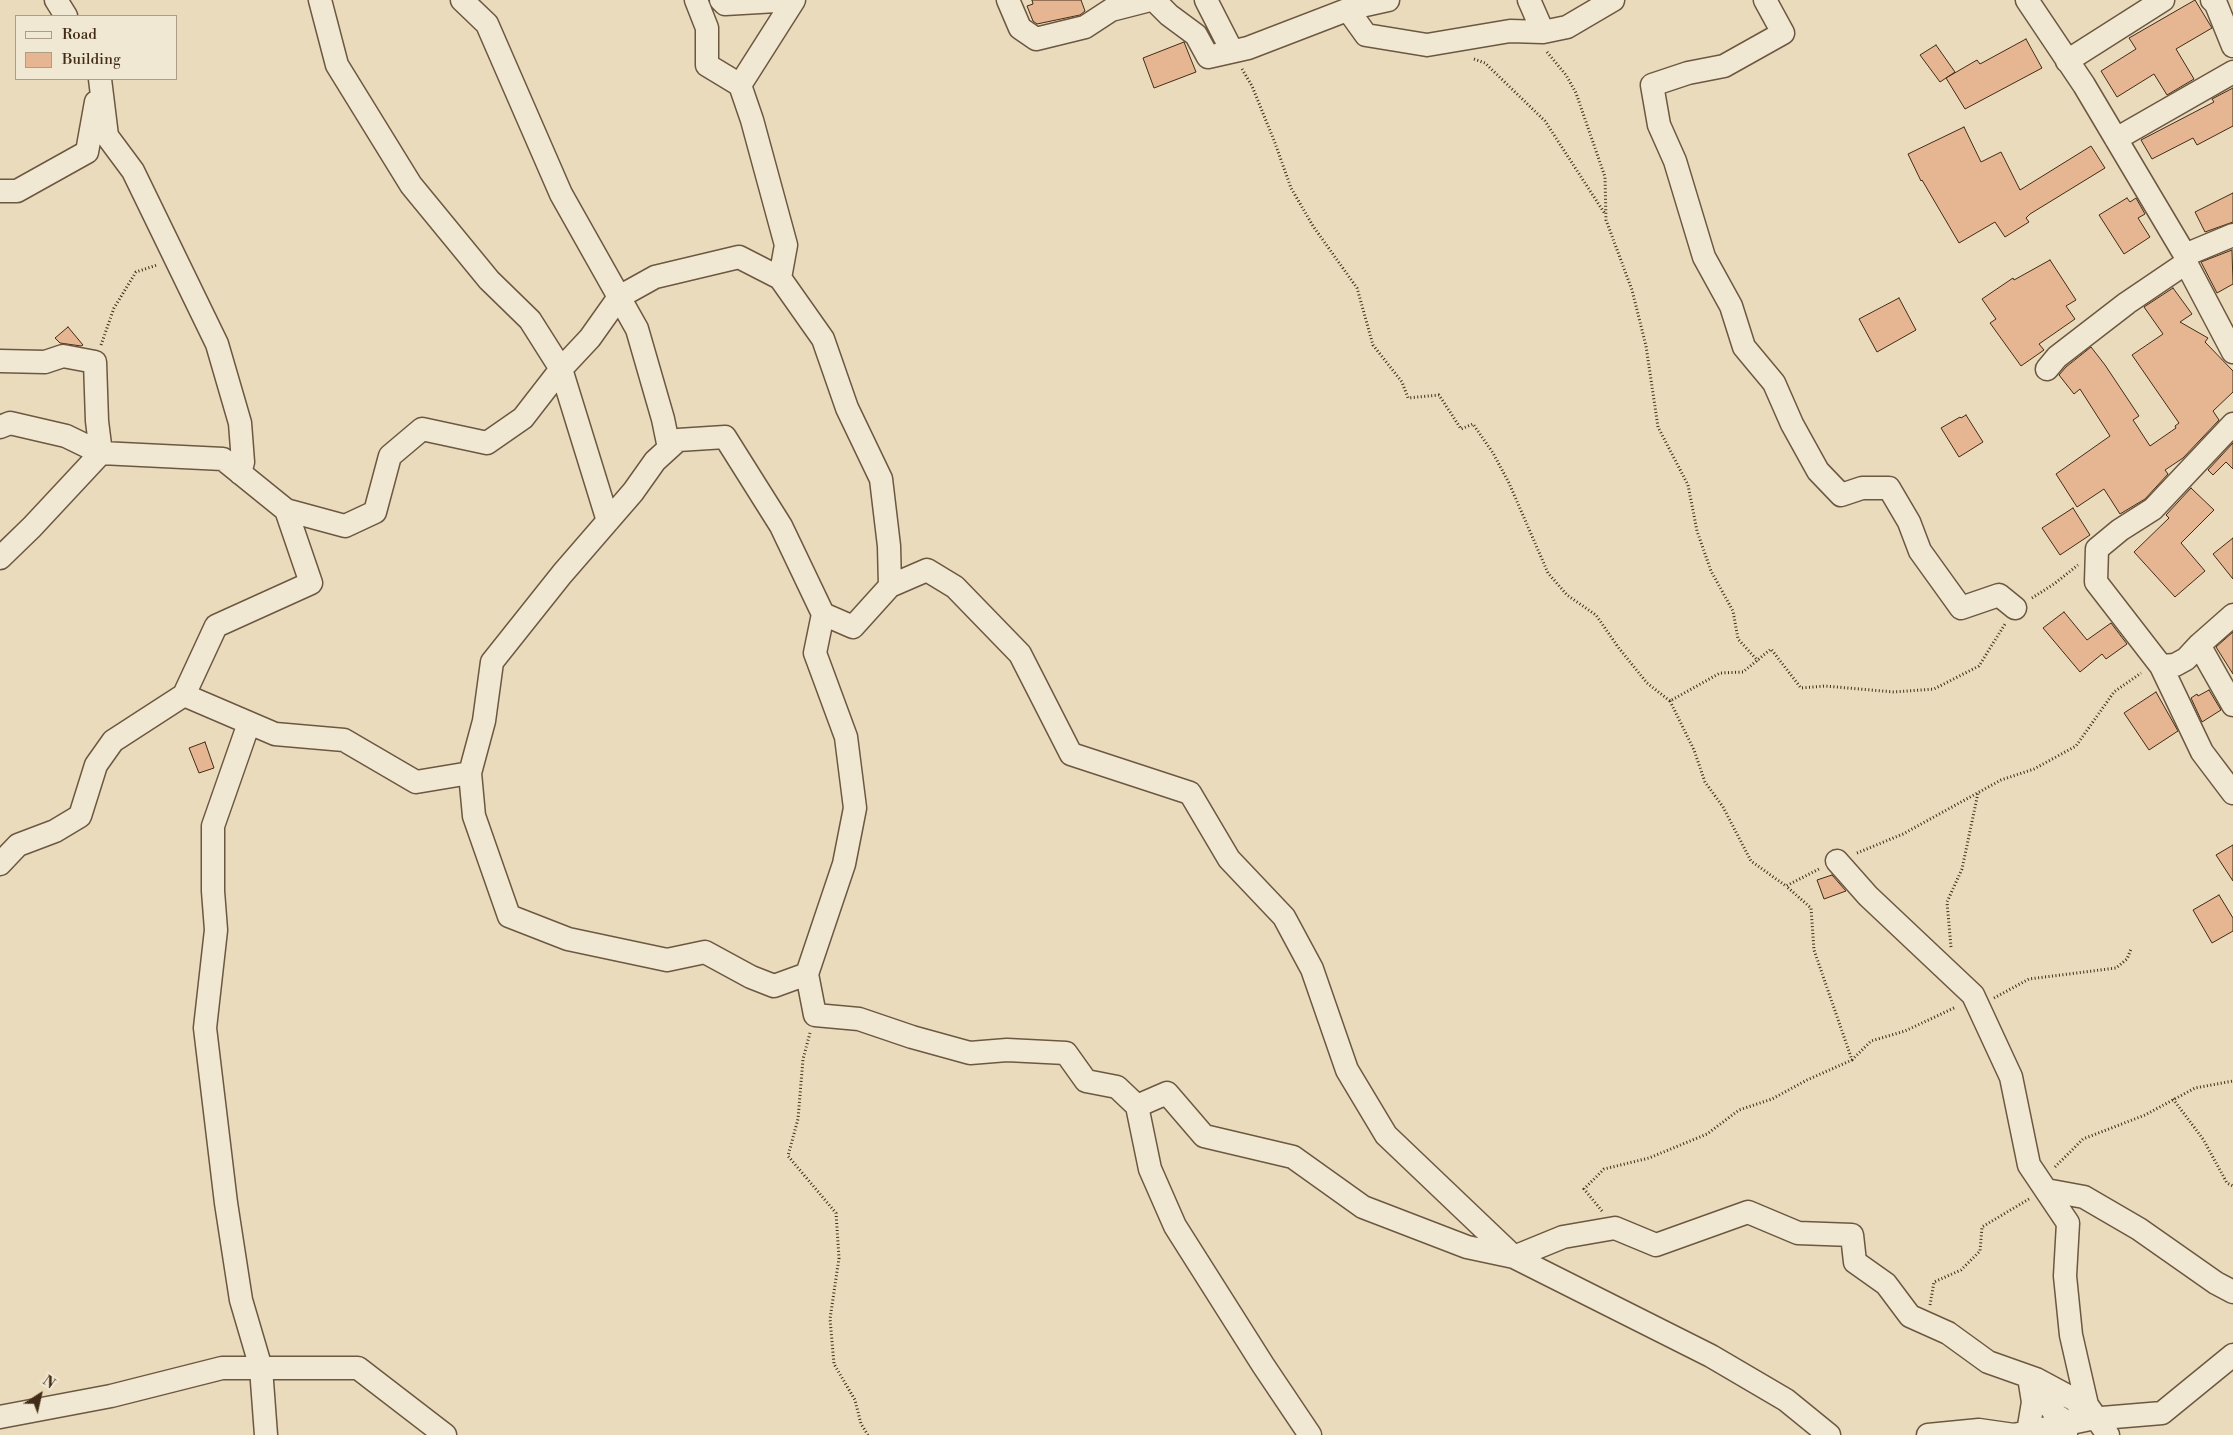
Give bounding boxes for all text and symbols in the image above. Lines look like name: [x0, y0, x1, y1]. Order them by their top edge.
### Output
legend: [15, 15, 178, 80]
text: Road: [62, 25, 97, 44]
text: Building: [62, 50, 121, 69]
north arrow: [15, 1370, 65, 1420]
text: N: [39, 1372, 58, 1393]

